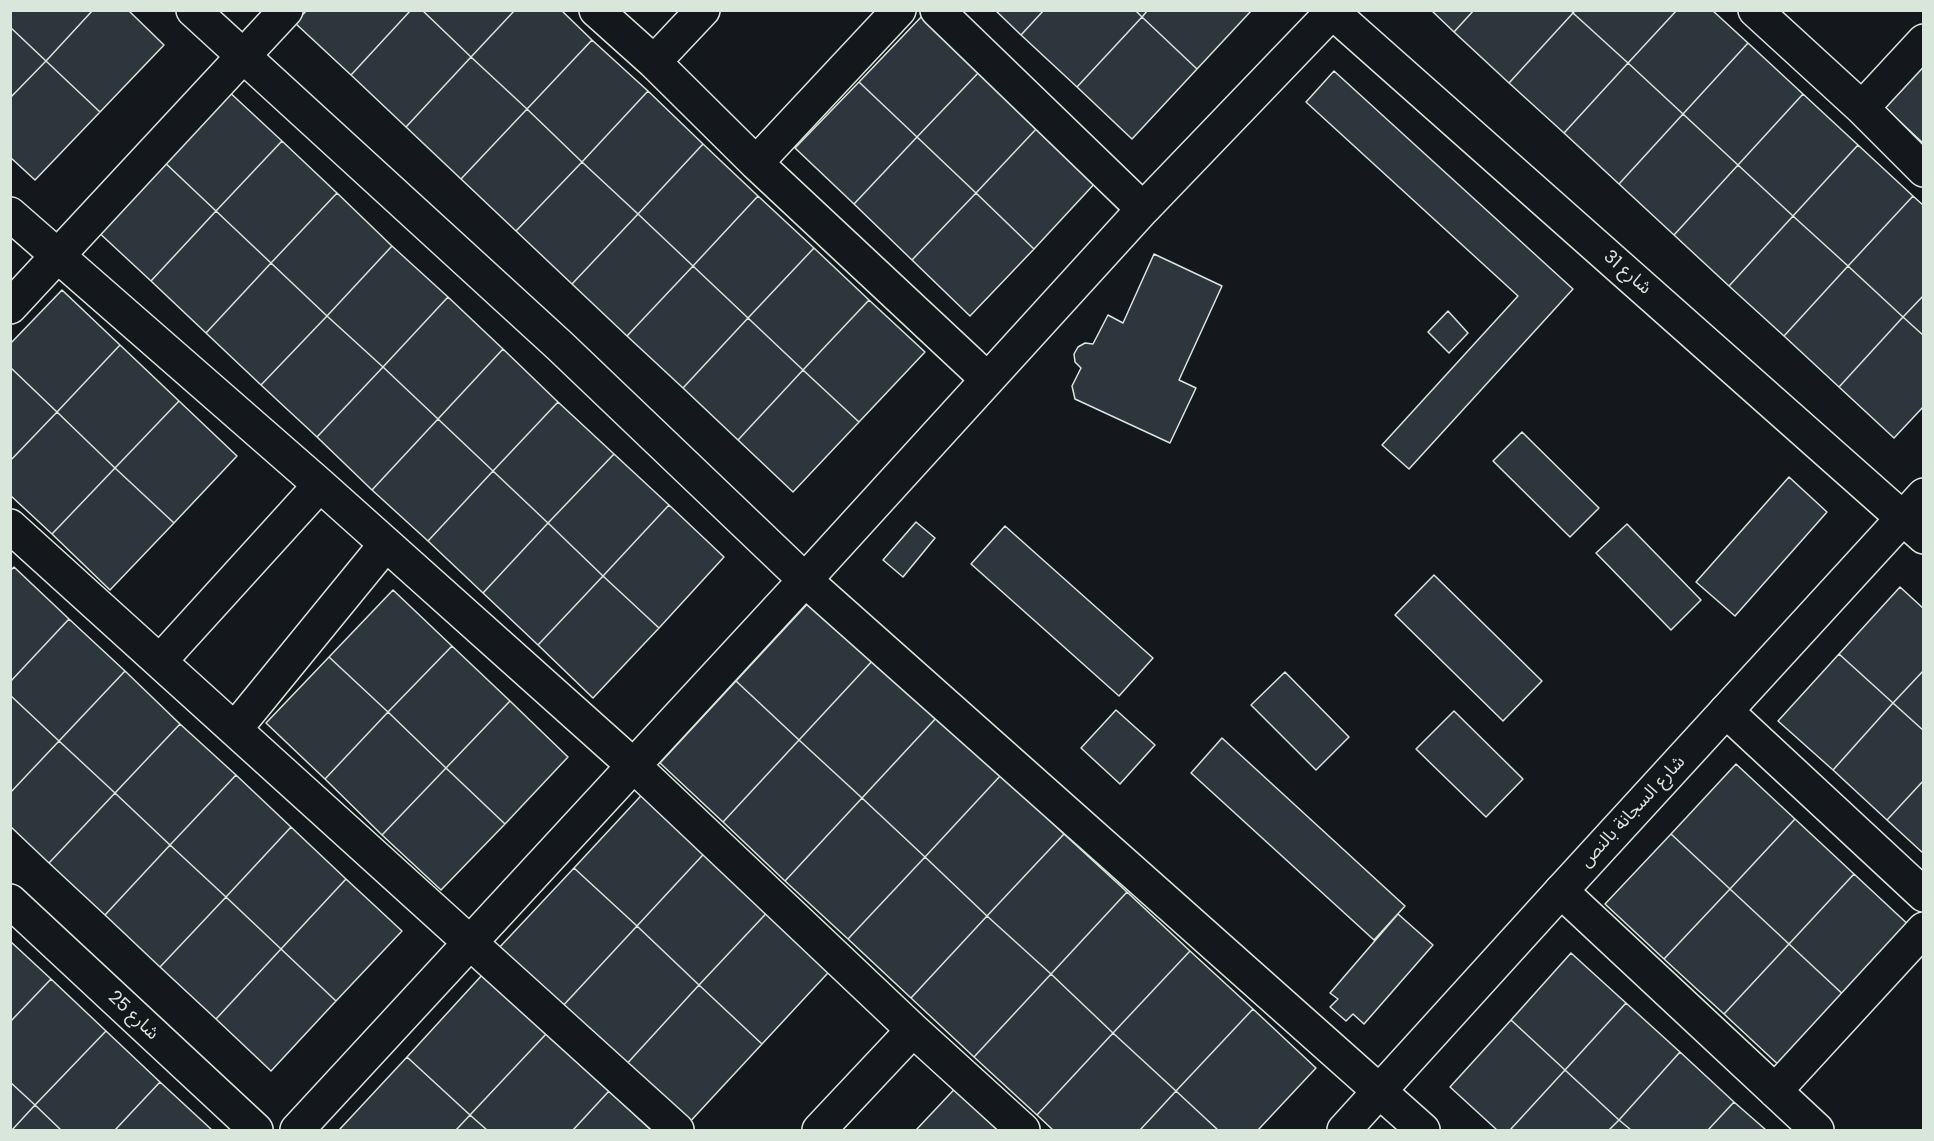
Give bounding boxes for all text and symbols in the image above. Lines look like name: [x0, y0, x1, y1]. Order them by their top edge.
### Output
street label: شارع 31: [1599, 246, 1655, 300]
street label: شارع السجانة بالنص: [1576, 752, 1690, 872]
street label: شارع 25: [103, 987, 163, 1045]

